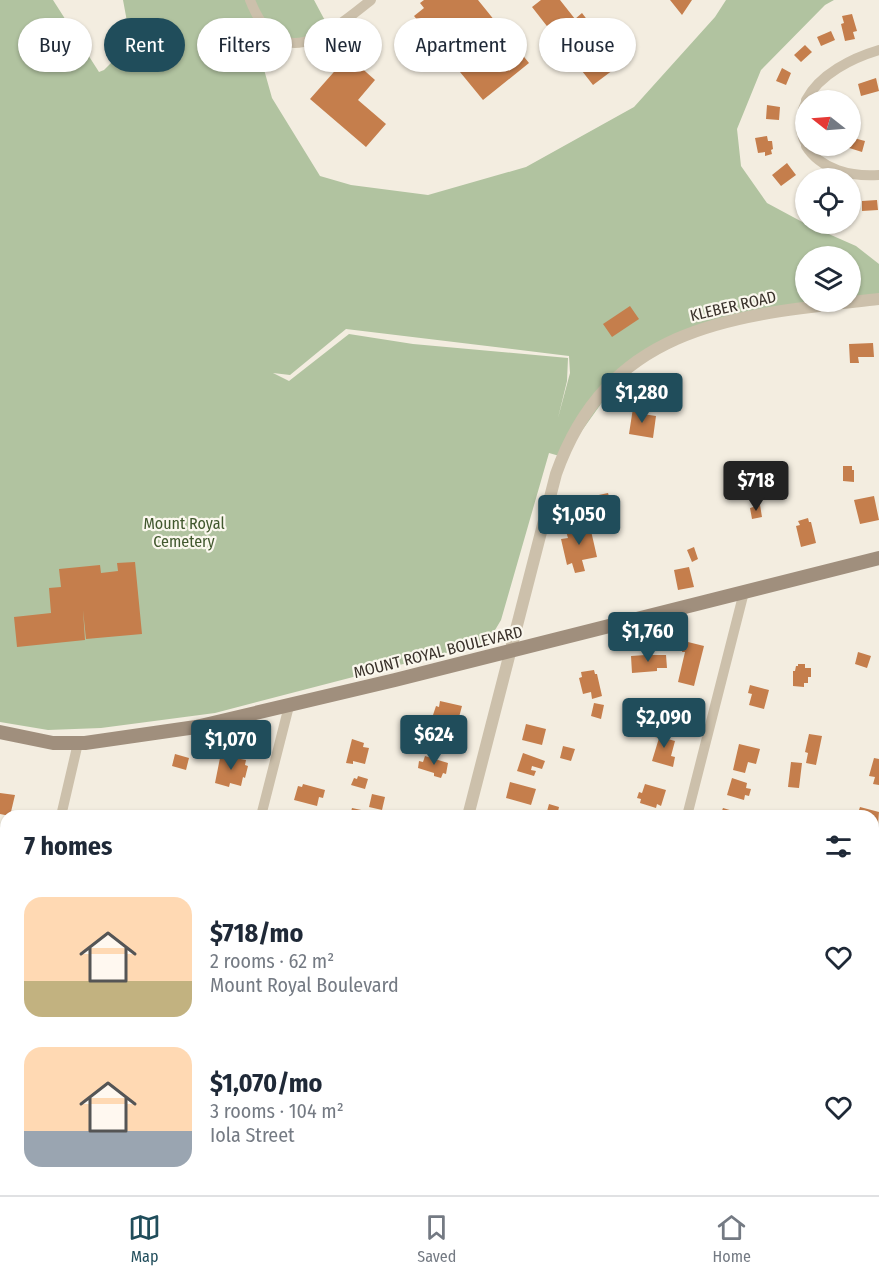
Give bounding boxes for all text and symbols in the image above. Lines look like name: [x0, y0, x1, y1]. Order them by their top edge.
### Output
chip: Buy: [18, 18, 92, 72]
chip: Rent: [104, 18, 185, 72]
chip: Filters: [197, 18, 292, 72]
chip: New: [304, 18, 382, 72]
chip: Apartment: [394, 18, 527, 72]
chip: House: [539, 18, 636, 72]
north arrow: [795, 90, 861, 156]
map controls: [795, 90, 861, 312]
button: locate: [795, 168, 861, 234]
button: layers: [795, 246, 861, 312]
street label: KLEBER ROAD: [688, 287, 778, 325]
pin: $1,280: [593, 373, 691, 424]
text: $1,280: [616, 380, 668, 404]
pin: $718: [720, 461, 792, 512]
text: $718: [737, 468, 775, 492]
pin: $1,050: [530, 495, 628, 546]
text: $1,050: [552, 502, 606, 526]
park label: Mount Royal Cemetery: [143, 514, 225, 551]
pin: $1,760: [599, 612, 697, 663]
text: $1,760: [622, 619, 674, 643]
street label: MOUNT ROYAL BOULEVARD: [352, 622, 524, 682]
pin: $2,090: [615, 698, 713, 749]
text: $2,090: [636, 705, 692, 729]
pin: $624: [398, 715, 470, 766]
pin: $1,070: [182, 720, 280, 771]
text: $624: [414, 722, 454, 746]
text: $1,070: [205, 727, 257, 751]
icon: filters: [822, 830, 855, 863]
text: 7 homes: [24, 831, 112, 862]
text: $718/mo: [210, 918, 303, 949]
icon: home: [72, 921, 144, 993]
icon: heart: [822, 941, 855, 974]
text: 2 rooms · 62 m²: [210, 949, 334, 973]
text: Mount Royal Boulevard: [210, 973, 399, 997]
text: $1,070/mo: [210, 1068, 322, 1099]
icon: home: [72, 1071, 144, 1143]
icon: heart: [822, 1091, 855, 1124]
text: 3 rooms · 104 m²: [210, 1099, 344, 1123]
text: Iola Street: [210, 1123, 295, 1147]
tab: Map: [128, 1211, 161, 1266]
tab: Saved: [417, 1211, 456, 1266]
tab: Home: [713, 1211, 751, 1266]

